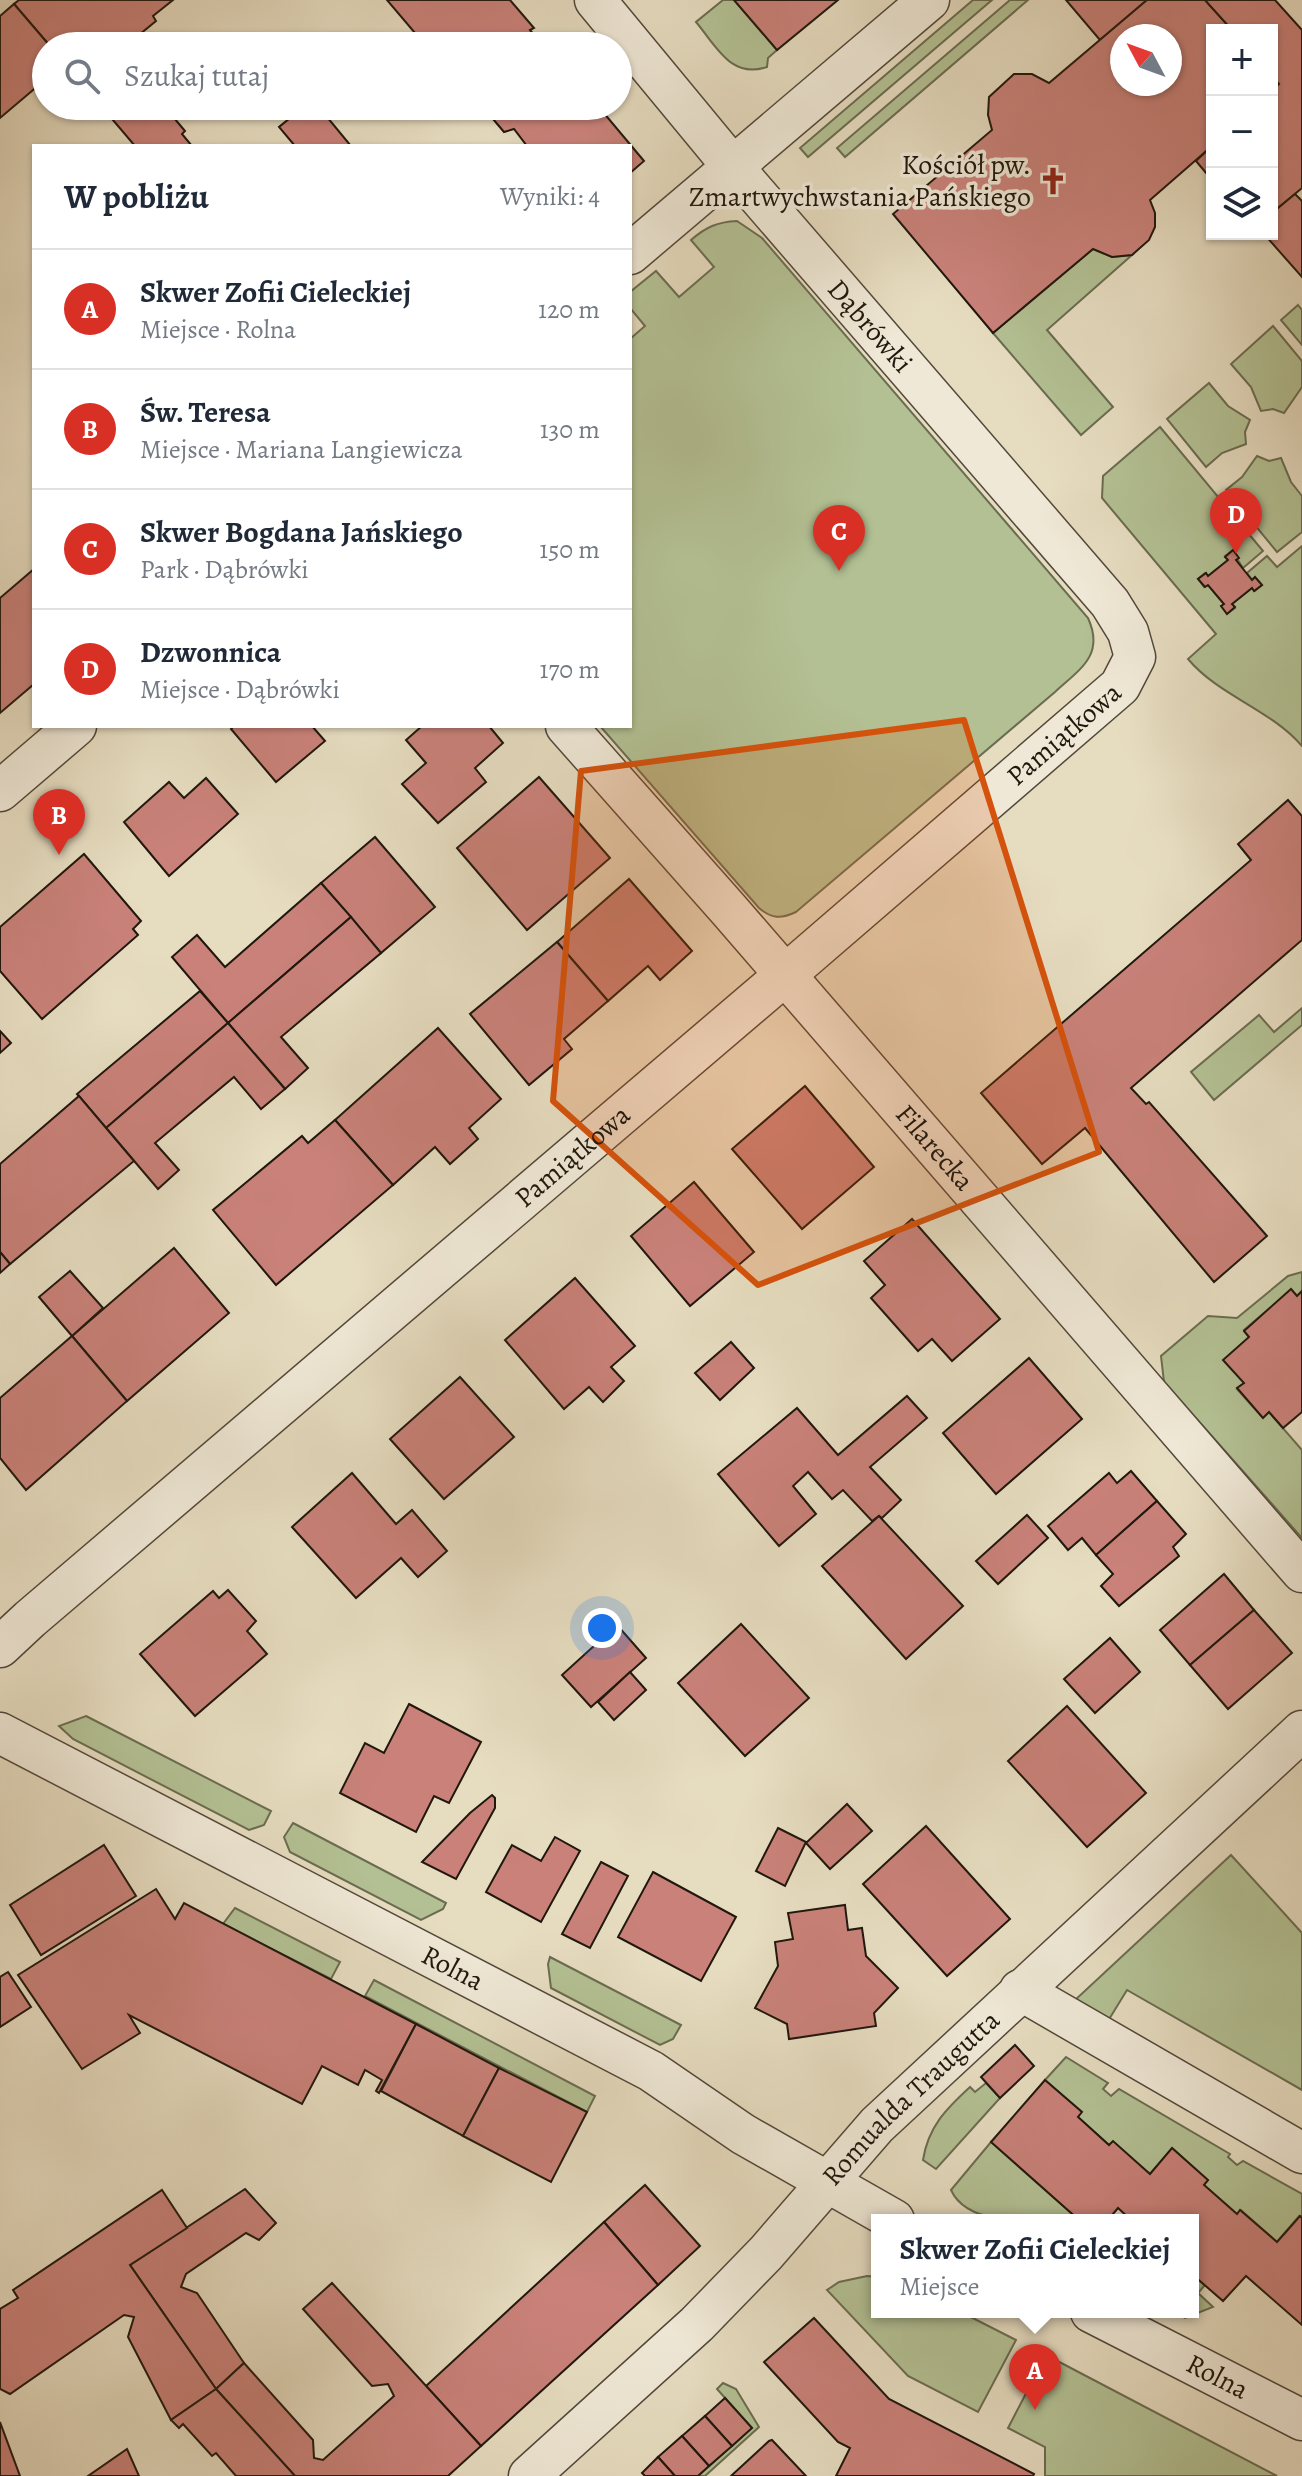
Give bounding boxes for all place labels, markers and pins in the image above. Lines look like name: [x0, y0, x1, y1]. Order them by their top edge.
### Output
place label: Kościół pw. Zmartwychwstania Pańskiego: [689, 146, 1031, 216]
church icon: Kościół pw. Zmartwychwstania Pańskiego: [1038, 166, 1068, 196]
pin: D: [1210, 488, 1262, 554]
pin: C: [813, 505, 865, 571]
pin: B: [33, 789, 85, 855]
pin: A: [1009, 2344, 1061, 2410]

